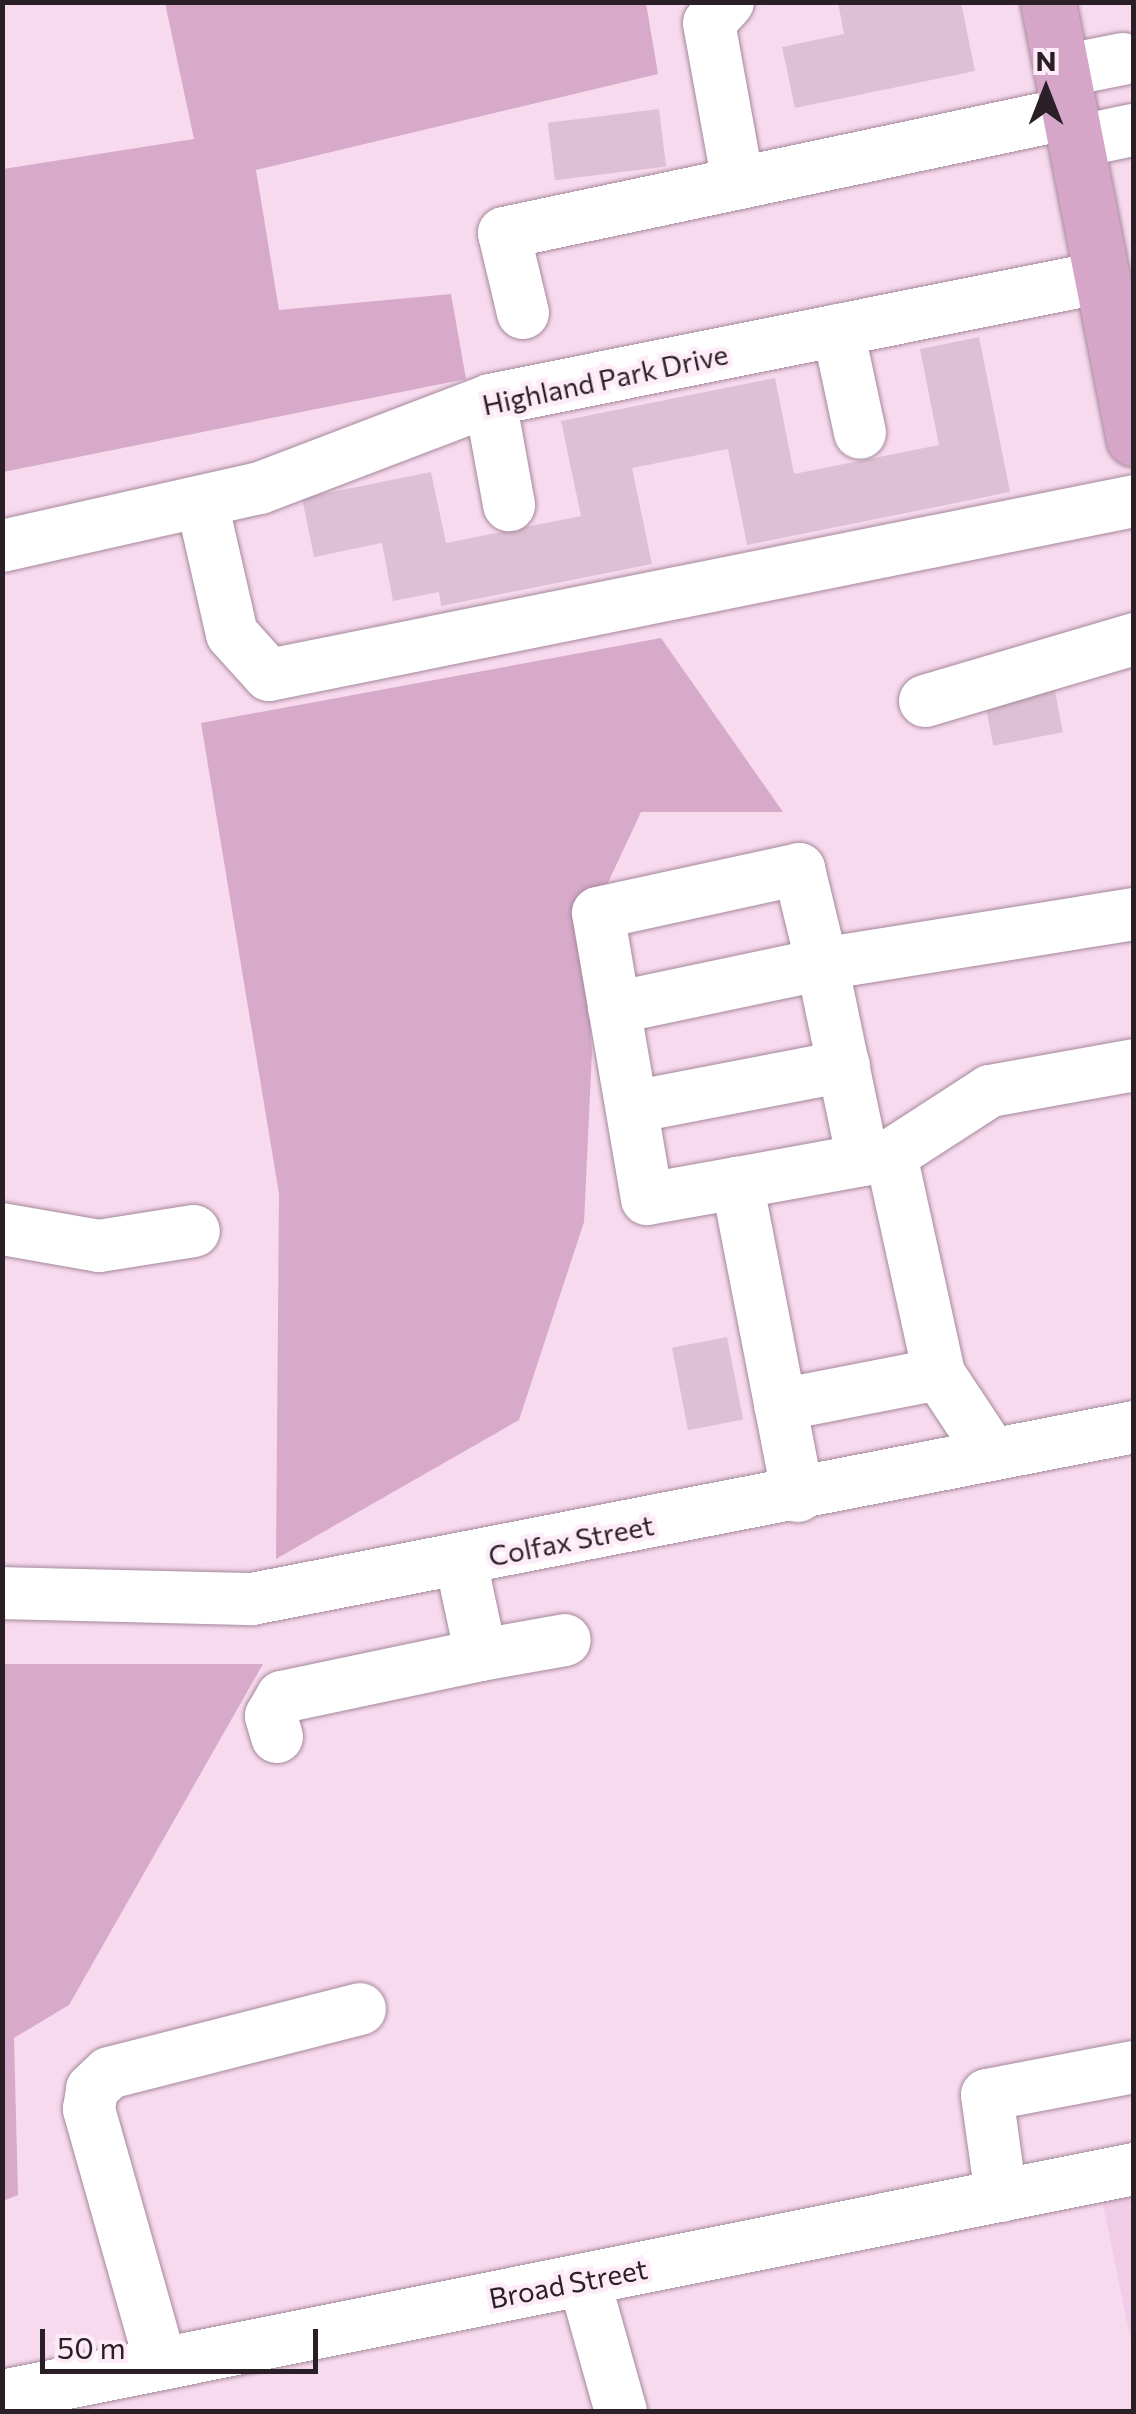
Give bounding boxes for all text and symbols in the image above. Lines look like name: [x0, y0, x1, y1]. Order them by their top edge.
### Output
north arrow: [996, 40, 1096, 140]
text: N: [1036, 43, 1057, 77]
street label: Highland Park Drive: [479, 337, 731, 421]
street label: Colfax Street: [485, 1507, 657, 1573]
street label: Broad Street: [486, 2251, 650, 2315]
scale bar: [45, 2309, 322, 2371]
text: 50 m: [57, 2328, 126, 2365]

